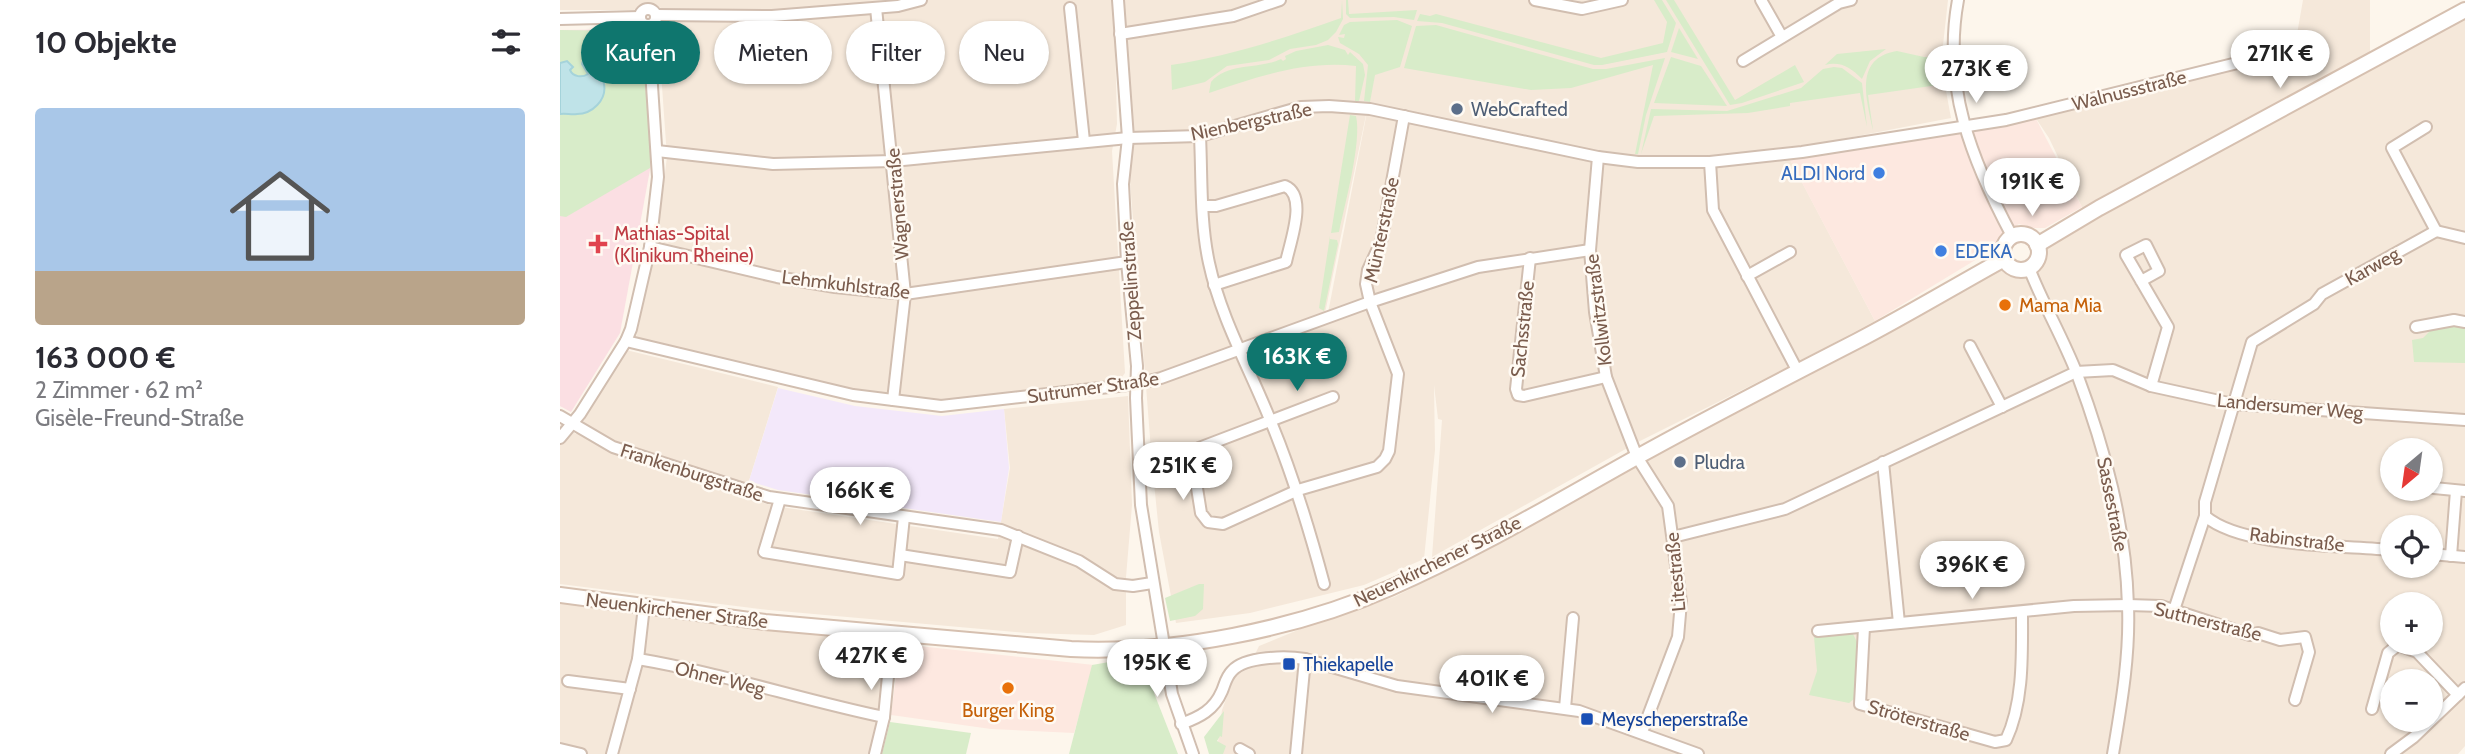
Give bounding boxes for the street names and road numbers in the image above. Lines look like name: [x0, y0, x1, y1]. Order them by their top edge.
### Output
street label: Walnussstraße: [2070, 65, 2189, 116]
street label: Nienbergstraße: [1189, 97, 1314, 146]
street label: Wagnerstraße: [881, 147, 914, 261]
street label: Münterstraße: [1359, 175, 1404, 285]
street label: Zeppelinstraße: [1115, 220, 1146, 341]
street label: Karweg: [2341, 242, 2404, 291]
street label: Kollwitzstraße: [1580, 252, 1617, 367]
street label: Lehmkuhlstraße: [780, 265, 912, 304]
street label: Sachsstraße: [1506, 279, 1539, 378]
street label: Sutrumer Straße: [1026, 367, 1161, 408]
street label: Landersumer Weg: [2216, 389, 2364, 424]
street label: Frankenburgstraße: [618, 439, 766, 506]
street label: Sassestraße: [2092, 455, 2133, 553]
street label: Neuenkirchener Straße: [1350, 511, 1525, 612]
street label: Rabinstraße: [2248, 522, 2346, 557]
street label: Litestraße: [1661, 531, 1690, 613]
street label: Neuenkirchener Straße: [584, 588, 770, 633]
street label: Suttnerstraße: [2152, 597, 2264, 646]
street label: Ohner Weg: [673, 656, 768, 701]
street label: Ströterstraße: [1865, 695, 1973, 746]

